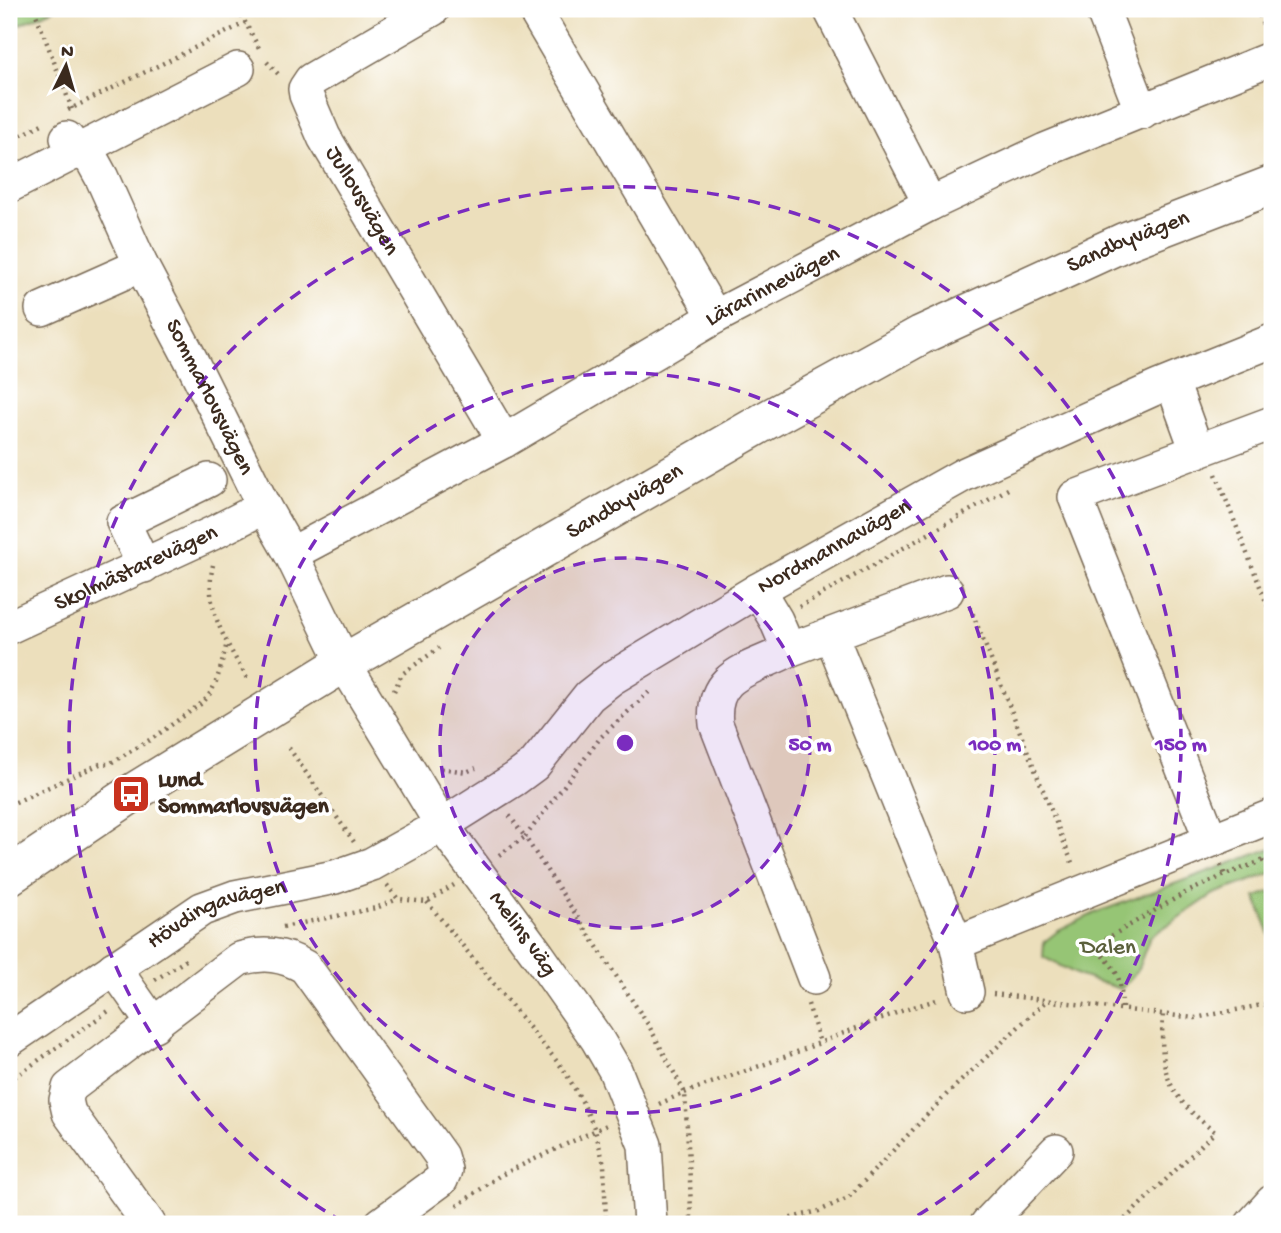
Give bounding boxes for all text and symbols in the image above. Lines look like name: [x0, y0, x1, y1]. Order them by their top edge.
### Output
north arrow: [32, 32, 102, 102]
text: N: [60, 41, 74, 65]
street label: Jullovsvägen: [319, 141, 405, 261]
street label: Sandbyvägen: [1063, 205, 1193, 280]
street label: Lärarinnevägen: [701, 240, 844, 333]
street label: Sommarlovsvägen: [159, 315, 260, 480]
street label: Sandbyvägen: [562, 457, 688, 546]
street label: Nordmannavägen: [753, 493, 916, 601]
street label: Skolmästarevägen: [50, 519, 222, 618]
centre of rings: [613, 731, 637, 755]
text: 50 m: [789, 734, 832, 759]
text: 100 m: [968, 734, 1021, 759]
text: 150 m: [1154, 734, 1207, 759]
place label: Lund Sommarlovsvägen: [158, 768, 330, 821]
bus stop icon: Lund Sommarlovsvägen: [110, 773, 152, 815]
street label: Hövdingavägen: [142, 874, 288, 956]
street label: Melins väg: [482, 886, 562, 982]
park label: Dalen: [1078, 935, 1136, 962]

